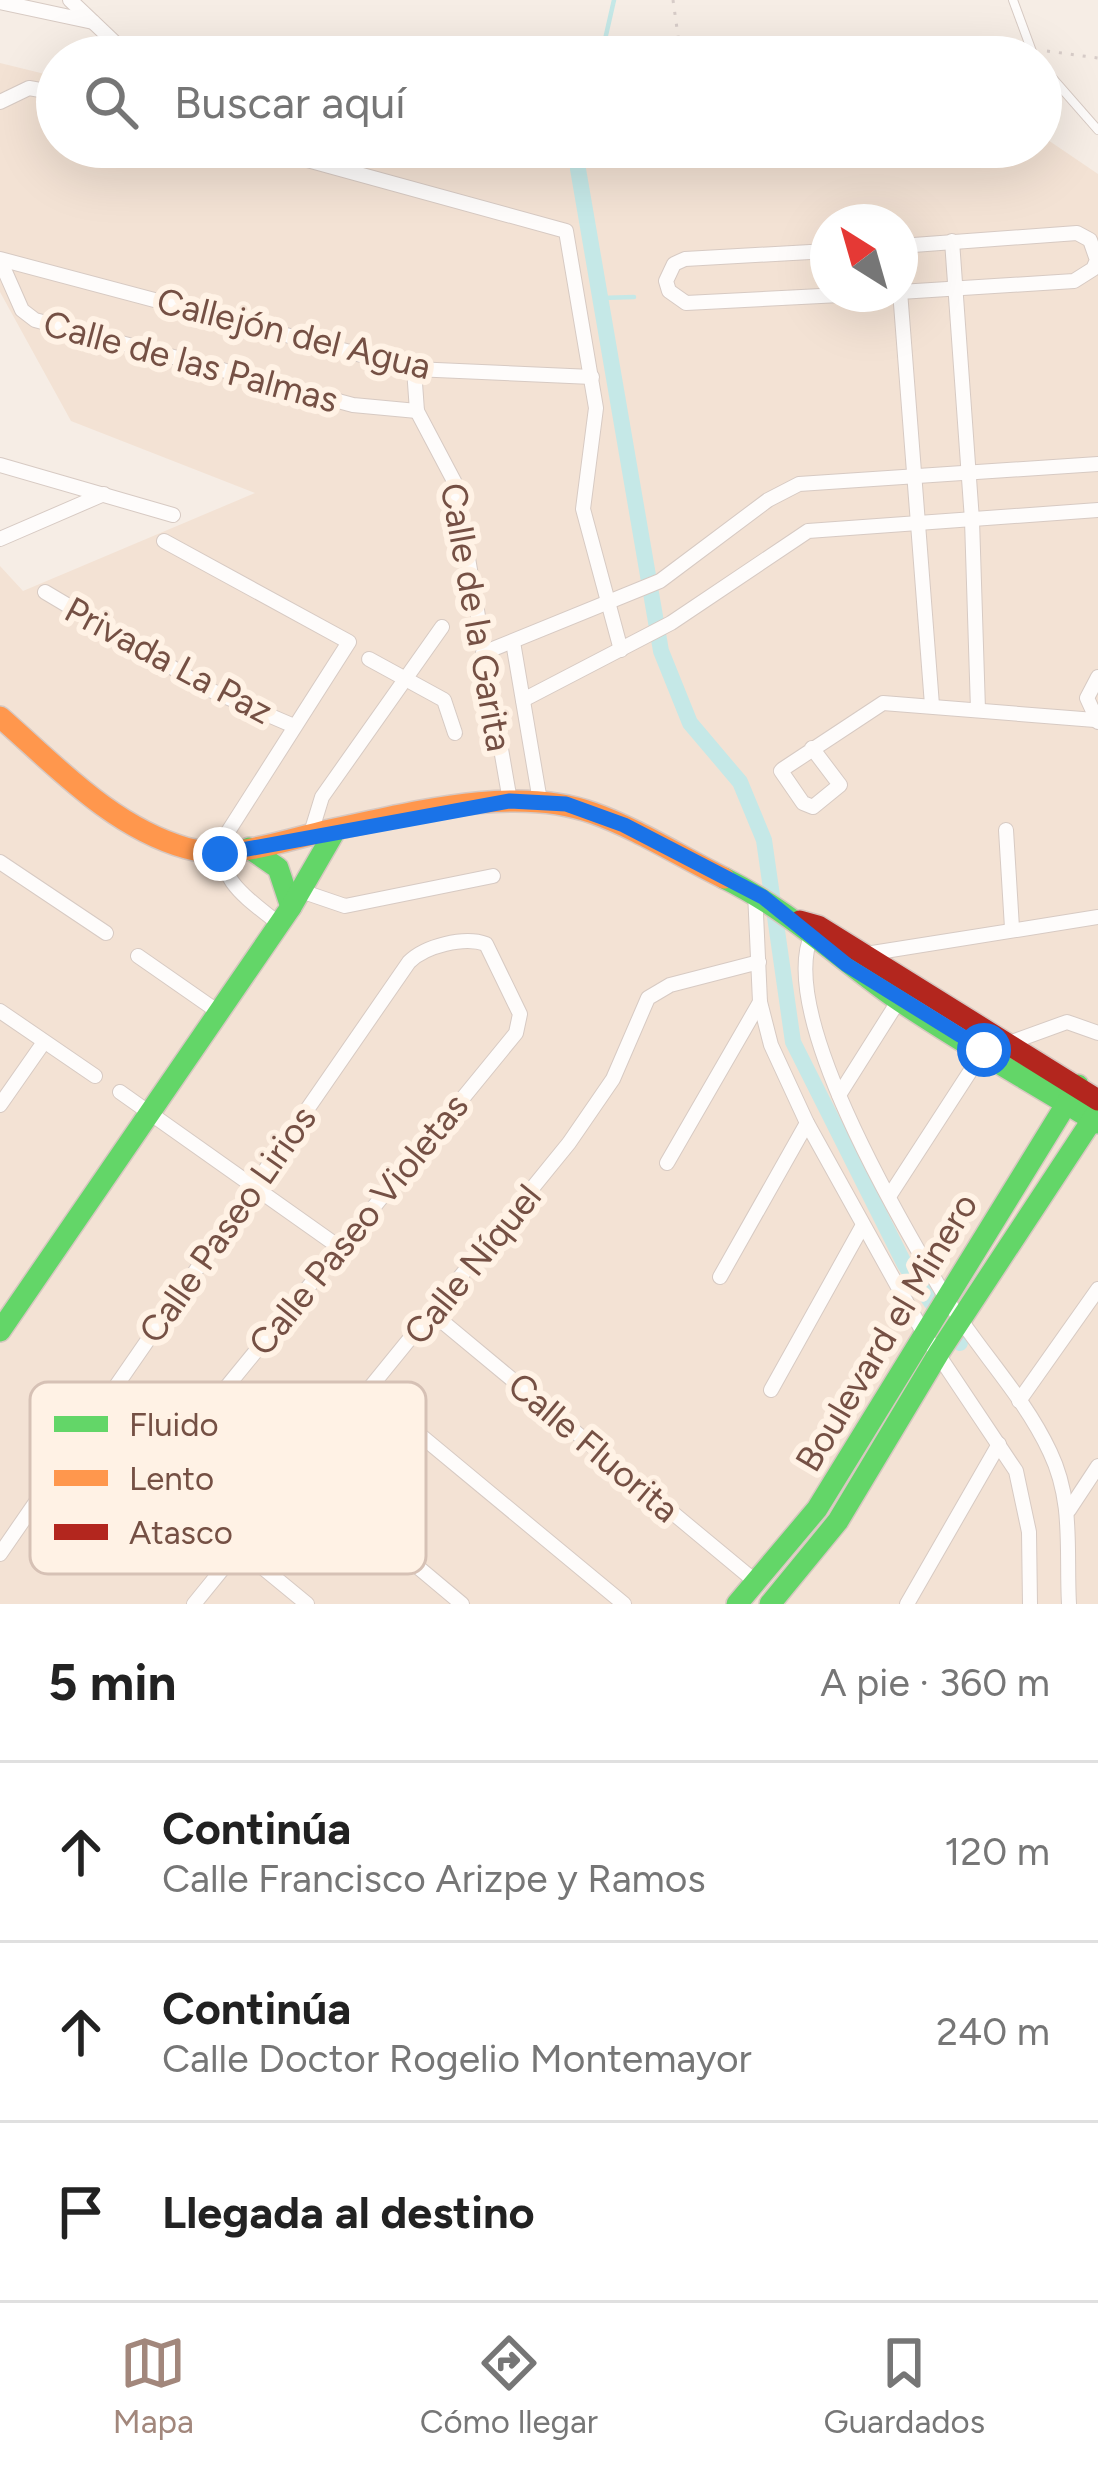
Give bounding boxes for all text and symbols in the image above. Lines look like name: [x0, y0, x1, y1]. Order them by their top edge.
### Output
search box: [36, 36, 1062, 168]
icon: search: [78, 69, 144, 135]
text: Buscar aquí: [174, 75, 406, 129]
north arrow: [810, 204, 918, 312]
street label: Callejón del Agua: [153, 279, 435, 388]
street label: Calle de las Palmas: [39, 302, 343, 421]
street label: Calle de la Garita: [432, 480, 521, 755]
street label: Privada La Paz: [58, 588, 280, 733]
route end: [193, 827, 247, 881]
route start: [957, 1023, 1011, 1077]
street label: Calle Paseo Violetas: [240, 1085, 477, 1364]
street label: Calle Paseo Lirios: [130, 1098, 325, 1351]
street label: Calle Níquel: [395, 1176, 550, 1353]
street label: Boulevard el Minero: [786, 1185, 986, 1479]
street label: Calle Fluorita: [500, 1364, 688, 1531]
legend: [30, 1382, 426, 1574]
text: Fluido: [129, 1405, 219, 1444]
text: Lento: [129, 1459, 214, 1498]
text: Atasco: [129, 1513, 233, 1552]
text: 5 min: [48, 1652, 177, 1713]
text: A pie · 360 m: [820, 1659, 1050, 1706]
text: Continúa: [162, 1801, 351, 1855]
icon: ahead: [48, 1819, 114, 1885]
text: 120 m: [944, 1828, 1050, 1875]
text: Calle Francisco Arizpe y Ramos: [162, 1855, 706, 1902]
text: Continúa: [162, 1981, 351, 2035]
icon: ahead: [48, 1999, 114, 2065]
text: 240 m: [936, 2008, 1050, 2055]
text: Calle Doctor Rogelio Montemayor: [162, 2035, 752, 2082]
icon: arrive: [48, 2179, 114, 2245]
text: Llegada al destino: [162, 2185, 535, 2239]
tab: Mapa: [113, 2330, 194, 2441]
tab: Cómo llegar: [420, 2330, 598, 2441]
tab: Guardados: [824, 2330, 985, 2441]

